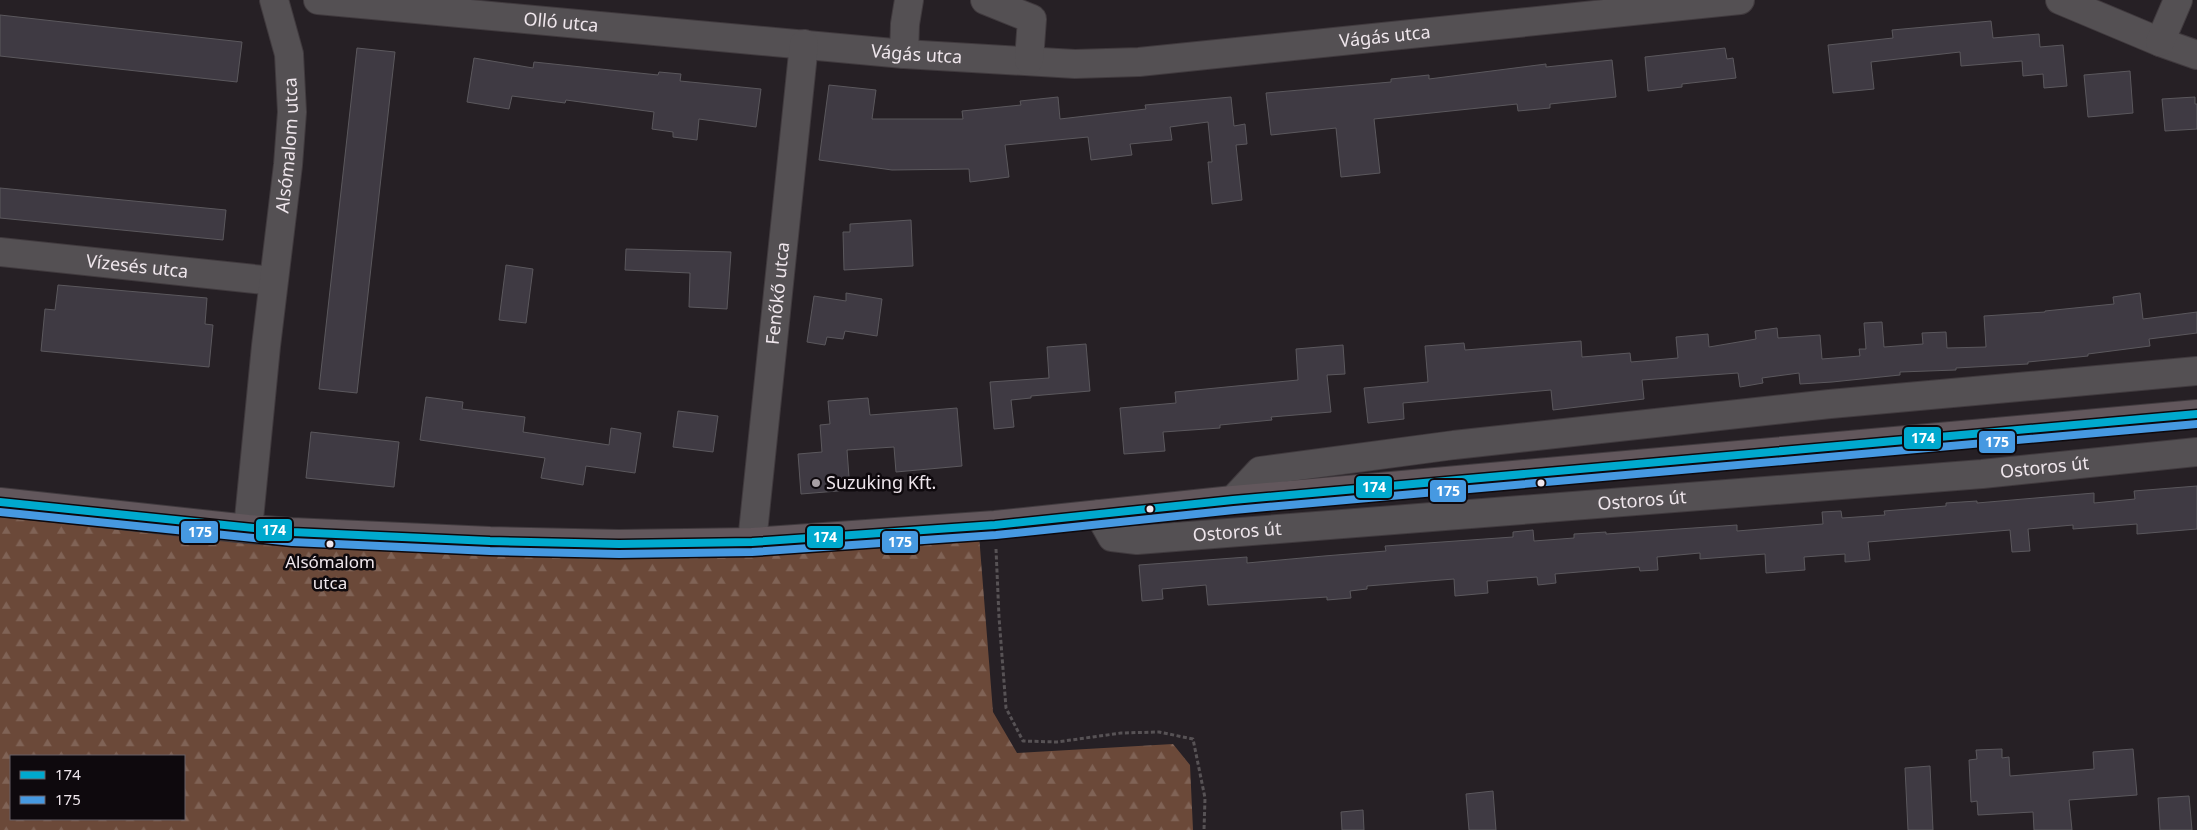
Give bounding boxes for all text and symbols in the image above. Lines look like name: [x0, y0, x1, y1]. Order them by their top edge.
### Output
street label: Olló utca: [522, 6, 600, 37]
street label: Vágás utca: [1338, 19, 1431, 52]
street label: Vágás utca: [870, 38, 963, 68]
street label: Alsómalom utca: [269, 77, 303, 214]
street label: Fenőkő utca: [760, 241, 794, 346]
street label: Vízesés utca: [85, 248, 190, 283]
line badge: 174: [1903, 426, 1942, 450]
text: 174: [1911, 428, 1935, 447]
line badge: 175: [1978, 430, 2016, 454]
text: 175: [1985, 432, 2009, 451]
street label: Ostoros út: [1999, 450, 2090, 483]
place label: Suzuking Kft.: [826, 470, 936, 494]
line badge: 174: [1355, 475, 1393, 499]
marker: Suzuking Kft.: [810, 477, 822, 489]
text: 174: [1362, 477, 1386, 496]
unlabelled marker: [1536, 478, 1546, 488]
line badge: 175: [1429, 479, 1467, 503]
text: 175: [1436, 481, 1460, 500]
street label: Ostoros út: [1596, 484, 1688, 515]
unlabelled marker: [1145, 504, 1155, 514]
street label: Ostoros út: [1192, 516, 1283, 547]
line badge: 174: [255, 518, 293, 542]
line badge: 175: [180, 520, 219, 544]
text: 174: [262, 520, 286, 539]
text: 175: [188, 522, 212, 541]
line badge: 174: [806, 525, 844, 549]
text: 174: [813, 527, 837, 546]
line badge: 175: [881, 530, 919, 554]
text: 175: [888, 532, 912, 551]
marker: Alsómalom utca: [325, 539, 335, 549]
place label: Alsómalom utca: [285, 550, 375, 594]
legend: [10, 755, 185, 820]
text: 174: [55, 764, 81, 784]
text: 175: [55, 789, 81, 809]

